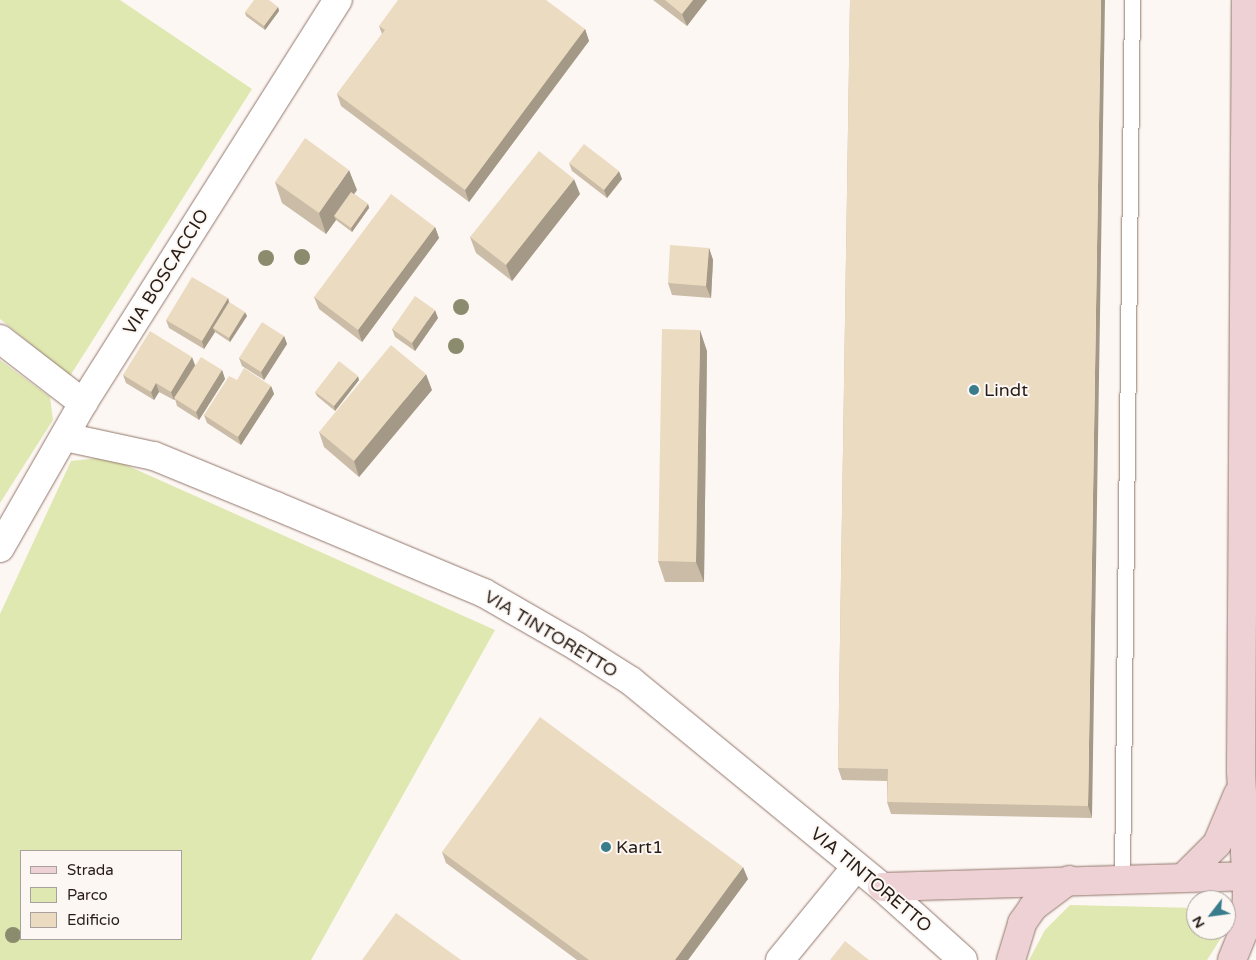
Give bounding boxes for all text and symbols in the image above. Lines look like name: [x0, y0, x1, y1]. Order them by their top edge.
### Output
street label: VIA BOSCACCIO: [119, 205, 213, 339]
place label: Lindt: [984, 379, 1028, 401]
marker: Lindt: [968, 384, 980, 396]
street label: VIA TINTORETTO: [480, 586, 622, 682]
street label: VIA TINTORETTO: [806, 823, 936, 937]
place label: Kart1: [616, 836, 663, 858]
marker: Kart1: [600, 841, 612, 853]
legend: [20, 850, 182, 940]
text: Strada: [67, 861, 114, 879]
text: Parco: [67, 886, 108, 904]
north arrow: [1186, 890, 1236, 940]
text: Edificio: [67, 911, 120, 929]
text: N: [1188, 913, 1209, 931]

